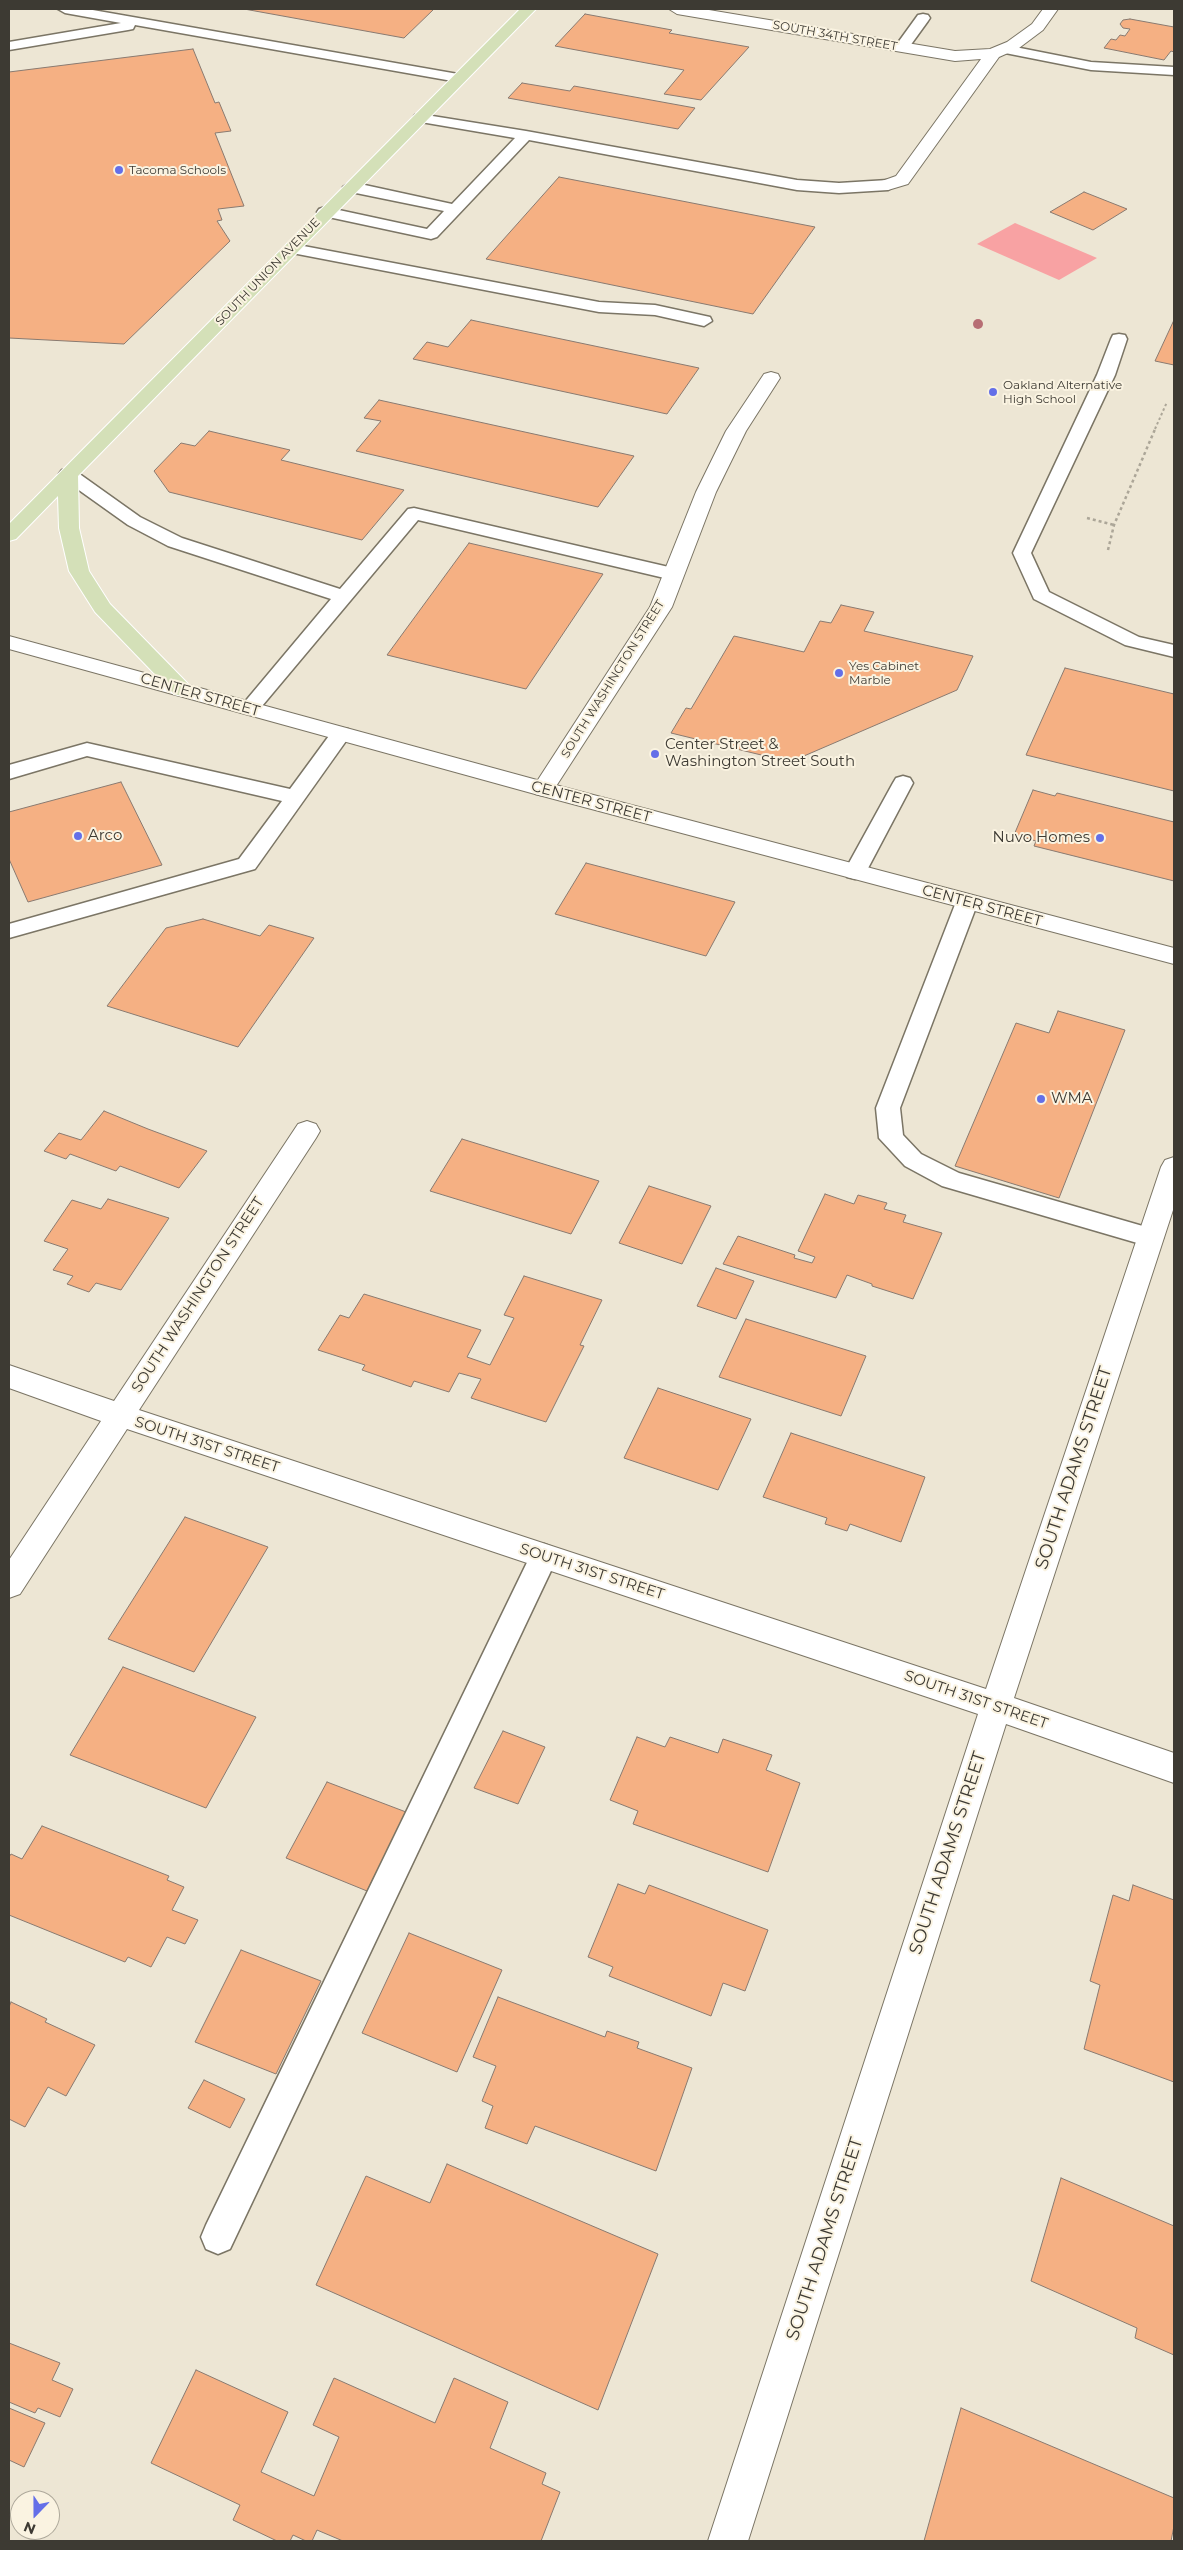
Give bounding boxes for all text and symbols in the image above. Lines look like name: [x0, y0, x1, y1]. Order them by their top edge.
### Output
street label: SOUTH 34TH STREET: [772, 18, 898, 54]
place label: Tacoma Schools: [129, 163, 226, 177]
marker: Tacoma Schools: [113, 164, 125, 176]
street label: SOUTH UNION AVENUE: [213, 215, 323, 329]
place label: Oakland Alternative High School: [1003, 378, 1122, 406]
marker: Oakland Alternative High School: [987, 386, 999, 398]
street label: SOUTH WASHINGTON STREET: [558, 597, 668, 761]
place label: Yes Cabinet Marble: [849, 659, 919, 687]
marker: Yes Cabinet Marble: [833, 667, 845, 679]
street label: CENTER STREET: [138, 669, 262, 721]
place label: Center Street & Washington Street South: [665, 736, 855, 771]
marker: Center Street & Washington Street South: [649, 748, 661, 760]
street label: CENTER STREET: [529, 777, 653, 827]
place label: Arco: [88, 827, 122, 845]
place label: Nuvo Homes: [993, 829, 1090, 847]
marker: Arco: [72, 830, 84, 842]
marker: Nuvo Homes: [1094, 832, 1106, 844]
street label: CENTER STREET: [920, 881, 1044, 931]
place label: WMA: [1051, 1090, 1093, 1108]
marker: WMA: [1035, 1093, 1047, 1105]
street label: SOUTH WASHINGTON STREET: [128, 1194, 268, 1396]
street label: SOUTH ADAMS STREET: [1031, 1364, 1117, 1572]
street label: SOUTH 31ST STREET: [132, 1413, 282, 1477]
street label: SOUTH 31ST STREET: [517, 1540, 667, 1604]
street label: SOUTH 31ST STREET: [902, 1667, 1050, 1733]
street label: SOUTH ADAMS STREET: [905, 1749, 991, 1957]
street label: SOUTH ADAMS STREET: [782, 2135, 868, 2343]
north arrow: [10, 2490, 60, 2540]
text: N: [21, 2518, 38, 2538]

